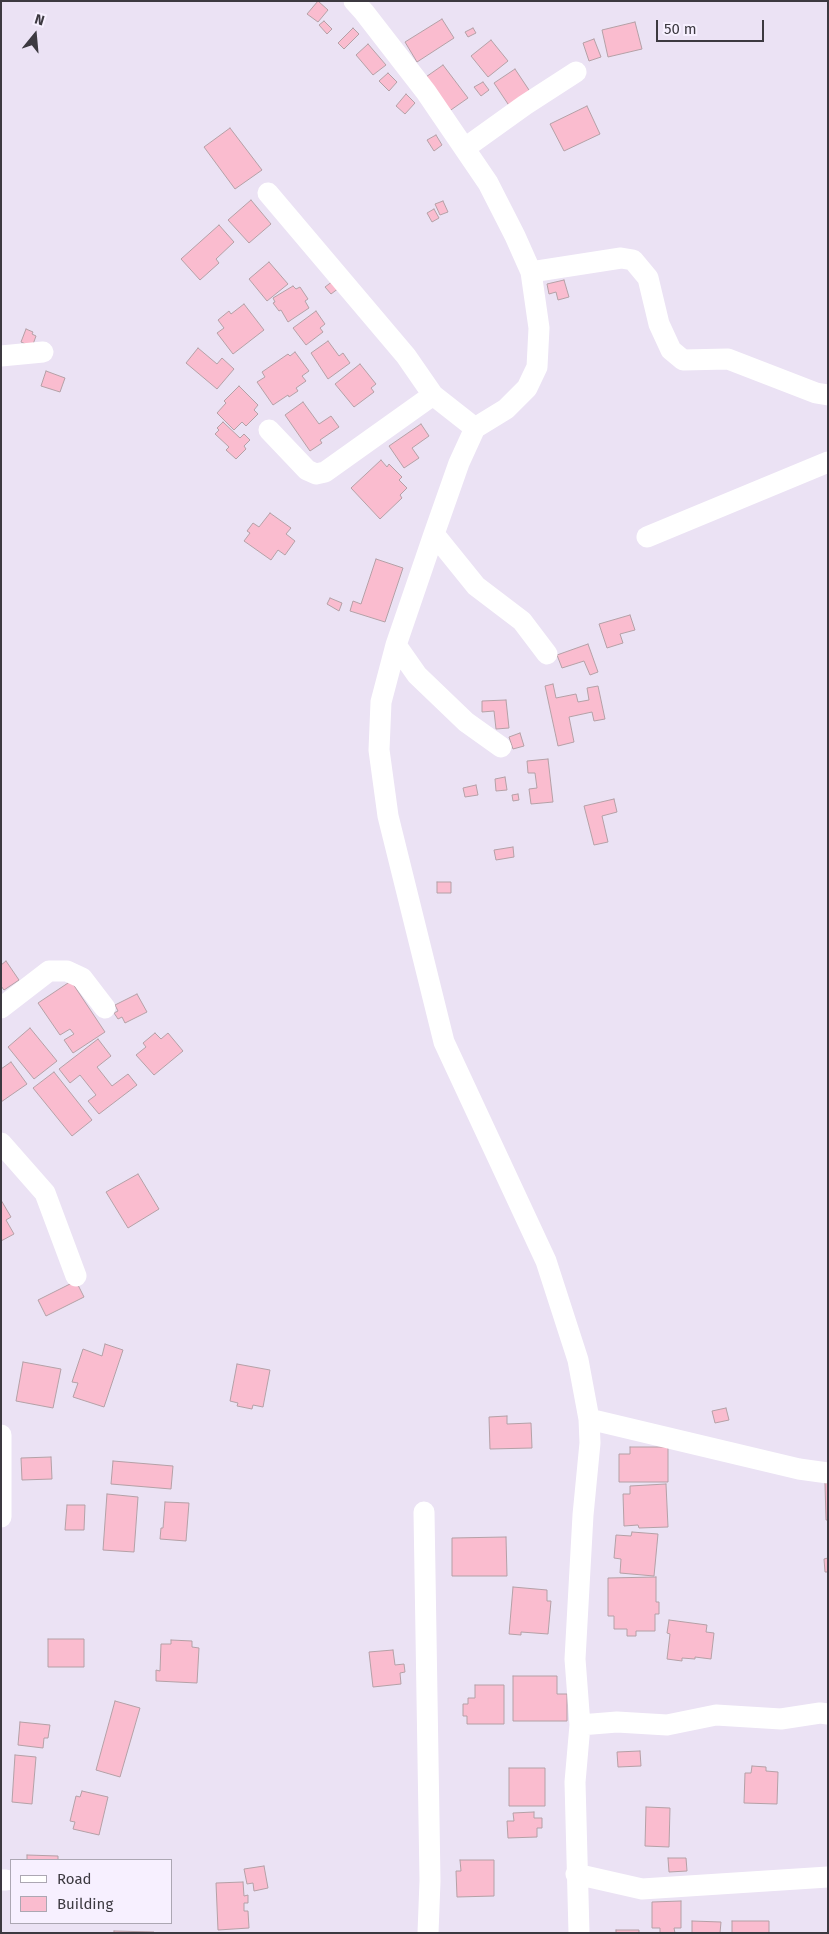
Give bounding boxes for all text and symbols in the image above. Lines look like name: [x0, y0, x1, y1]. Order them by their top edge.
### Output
north arrow: [10, 10, 60, 60]
scale bar: [659, 10, 766, 42]
text: N: [33, 11, 46, 30]
text: 50 m: [664, 20, 697, 38]
legend: [10, 1859, 172, 1924]
text: Road: [57, 1870, 92, 1888]
text: Building: [57, 1895, 113, 1913]

